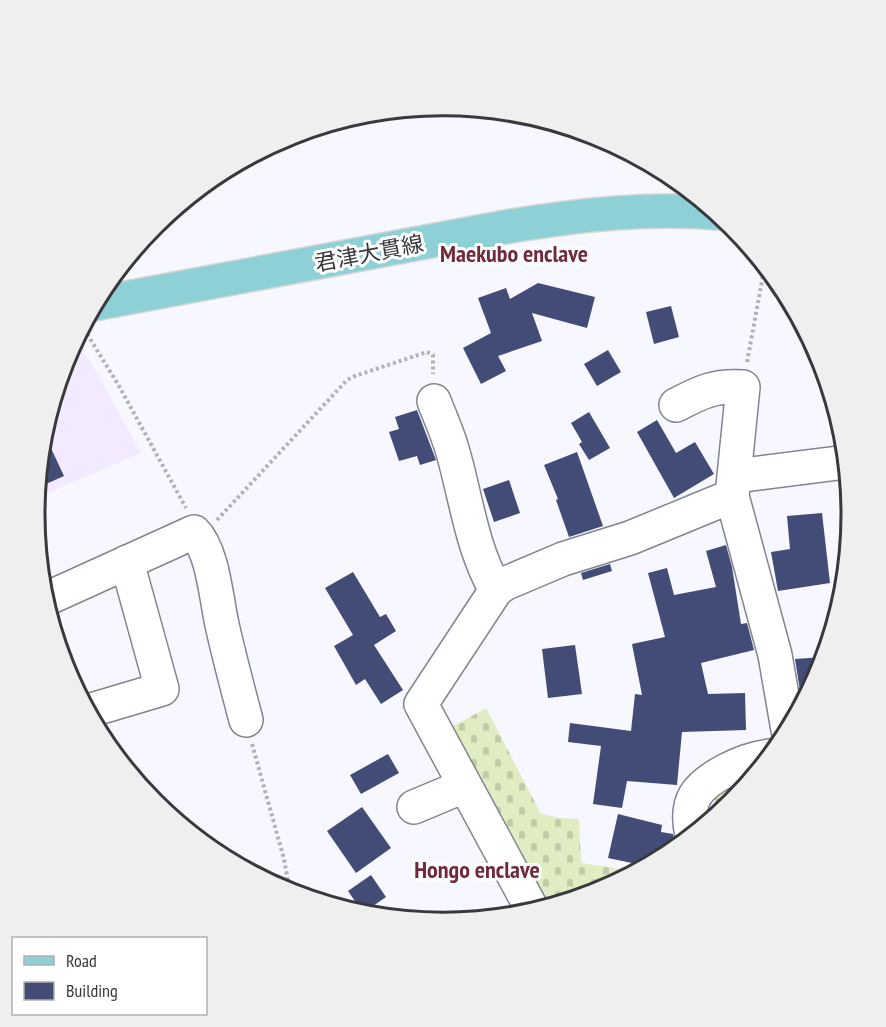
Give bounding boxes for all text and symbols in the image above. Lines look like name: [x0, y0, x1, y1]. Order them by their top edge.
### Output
street label: 君津大貫線: [312, 229, 426, 277]
district label: Maekubo enclave: [440, 238, 588, 269]
district label: Hongo enclave: [414, 854, 540, 885]
legend: [12, 937, 207, 1015]
text: Road: [66, 949, 97, 972]
text: Building: [66, 979, 118, 1002]

